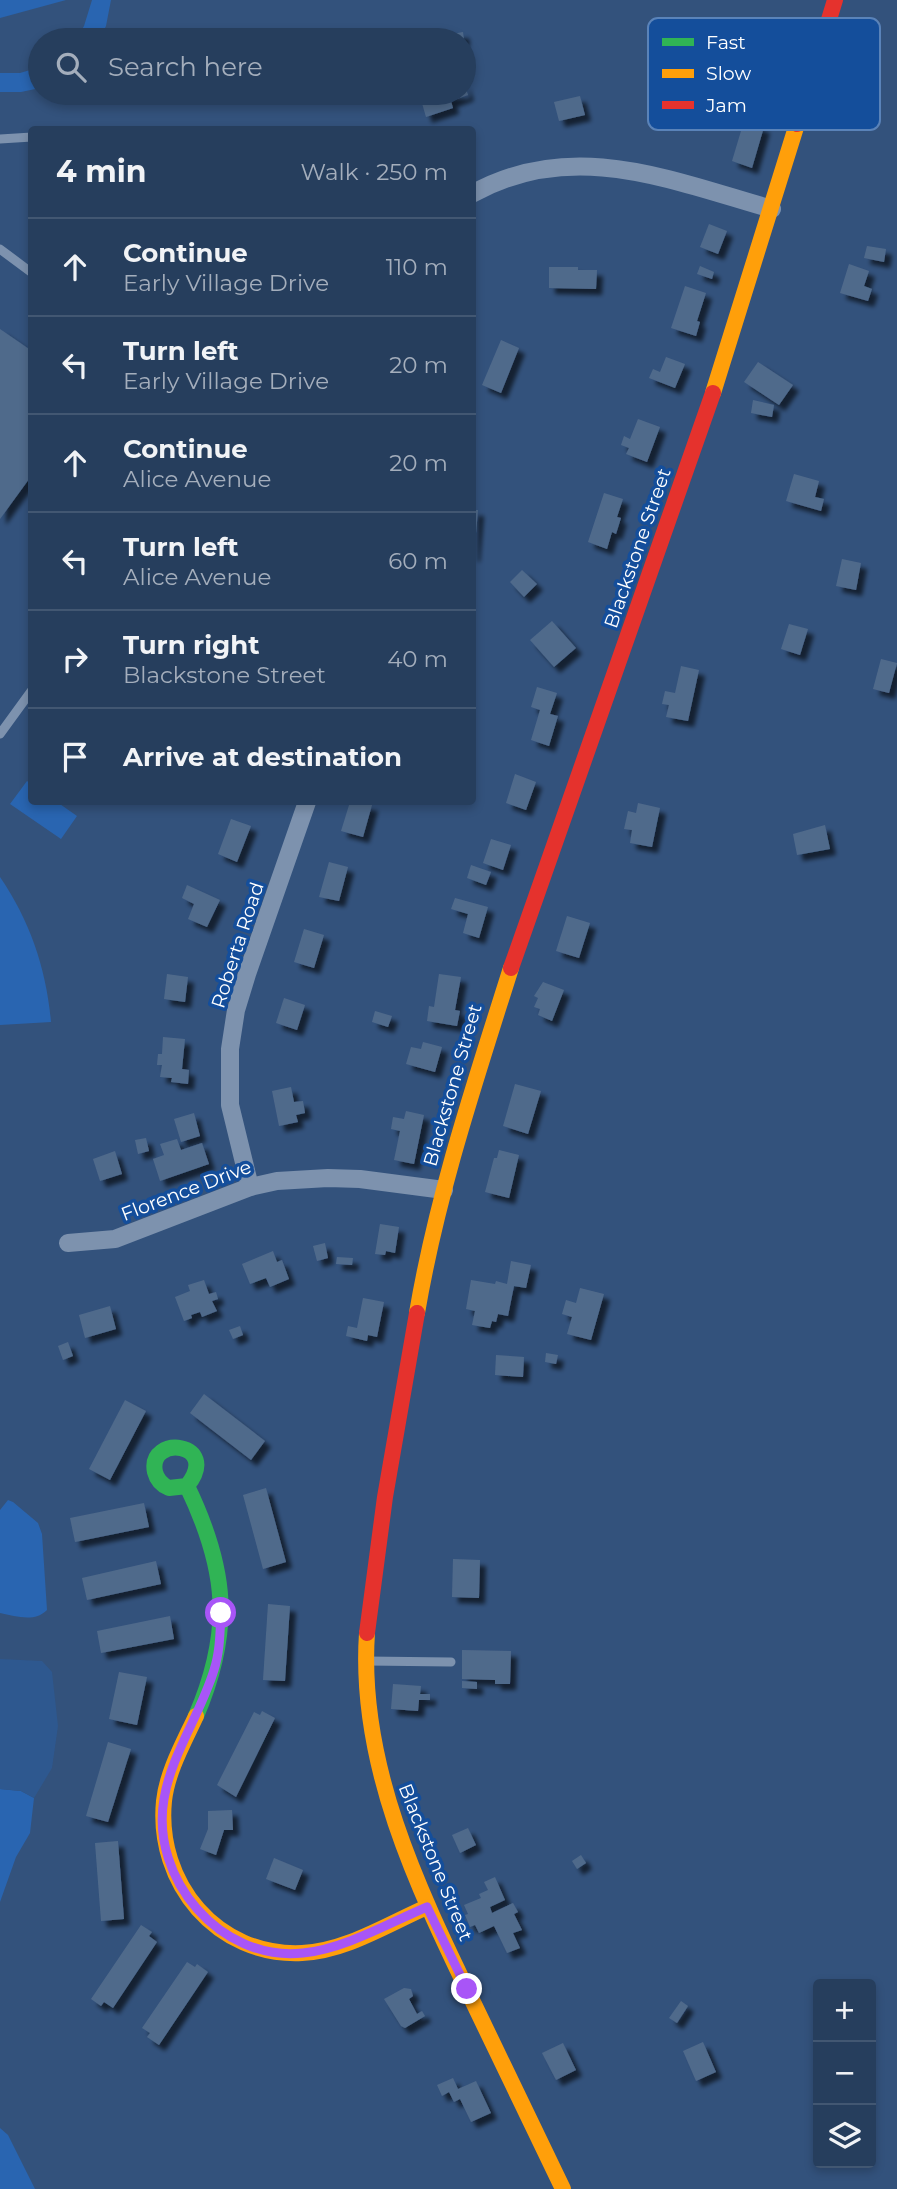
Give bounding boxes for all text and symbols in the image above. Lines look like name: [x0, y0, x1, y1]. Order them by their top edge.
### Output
legend: [648, 18, 880, 130]
search box: [28, 28, 476, 105]
text: Fast: [706, 31, 746, 54]
icon: search: [52, 48, 90, 86]
text: Search here: [108, 51, 263, 83]
text: Slow: [706, 62, 751, 85]
text: Jam: [705, 94, 747, 117]
text: 4 min: [56, 153, 146, 190]
text: Walk · 250 m: [301, 158, 448, 186]
text: Continue: [123, 237, 248, 269]
icon: ahead: [56, 248, 94, 286]
text: 110 m: [386, 253, 448, 281]
text: Early Village Drive: [123, 269, 329, 297]
text: Turn left: [123, 335, 239, 367]
icon: left: [56, 346, 94, 384]
text: 20 m: [389, 351, 448, 379]
text: Early Village Drive: [123, 367, 329, 395]
text: Continue: [123, 433, 248, 465]
icon: ahead: [56, 444, 94, 482]
text: 20 m: [389, 449, 448, 477]
text: Alice Avenue: [123, 465, 271, 493]
street label: Blackstone Street: [599, 465, 676, 631]
text: Turn left: [123, 531, 239, 563]
icon: left: [56, 542, 94, 580]
text: 60 m: [388, 547, 448, 575]
text: Alice Avenue: [123, 563, 271, 591]
text: Turn right: [123, 629, 259, 661]
icon: right: [56, 640, 94, 678]
text: 40 m: [387, 645, 448, 673]
text: Blackstone Street: [123, 661, 326, 689]
icon: arrive: [56, 738, 94, 776]
text: Arrive at destination: [123, 741, 402, 773]
street label: Roberta Road: [206, 879, 269, 1011]
street label: Blackstone Street: [418, 1001, 487, 1169]
street label: Florence Drive: [118, 1155, 254, 1226]
route start: [205, 1597, 236, 1628]
street label: Blackstone Street: [393, 1780, 478, 1944]
route end: [451, 1973, 482, 2004]
map controls: [813, 1979, 876, 2168]
button: +: [813, 1979, 876, 2042]
button: −: [813, 2042, 876, 2105]
button: layers: [813, 2105, 876, 2168]

